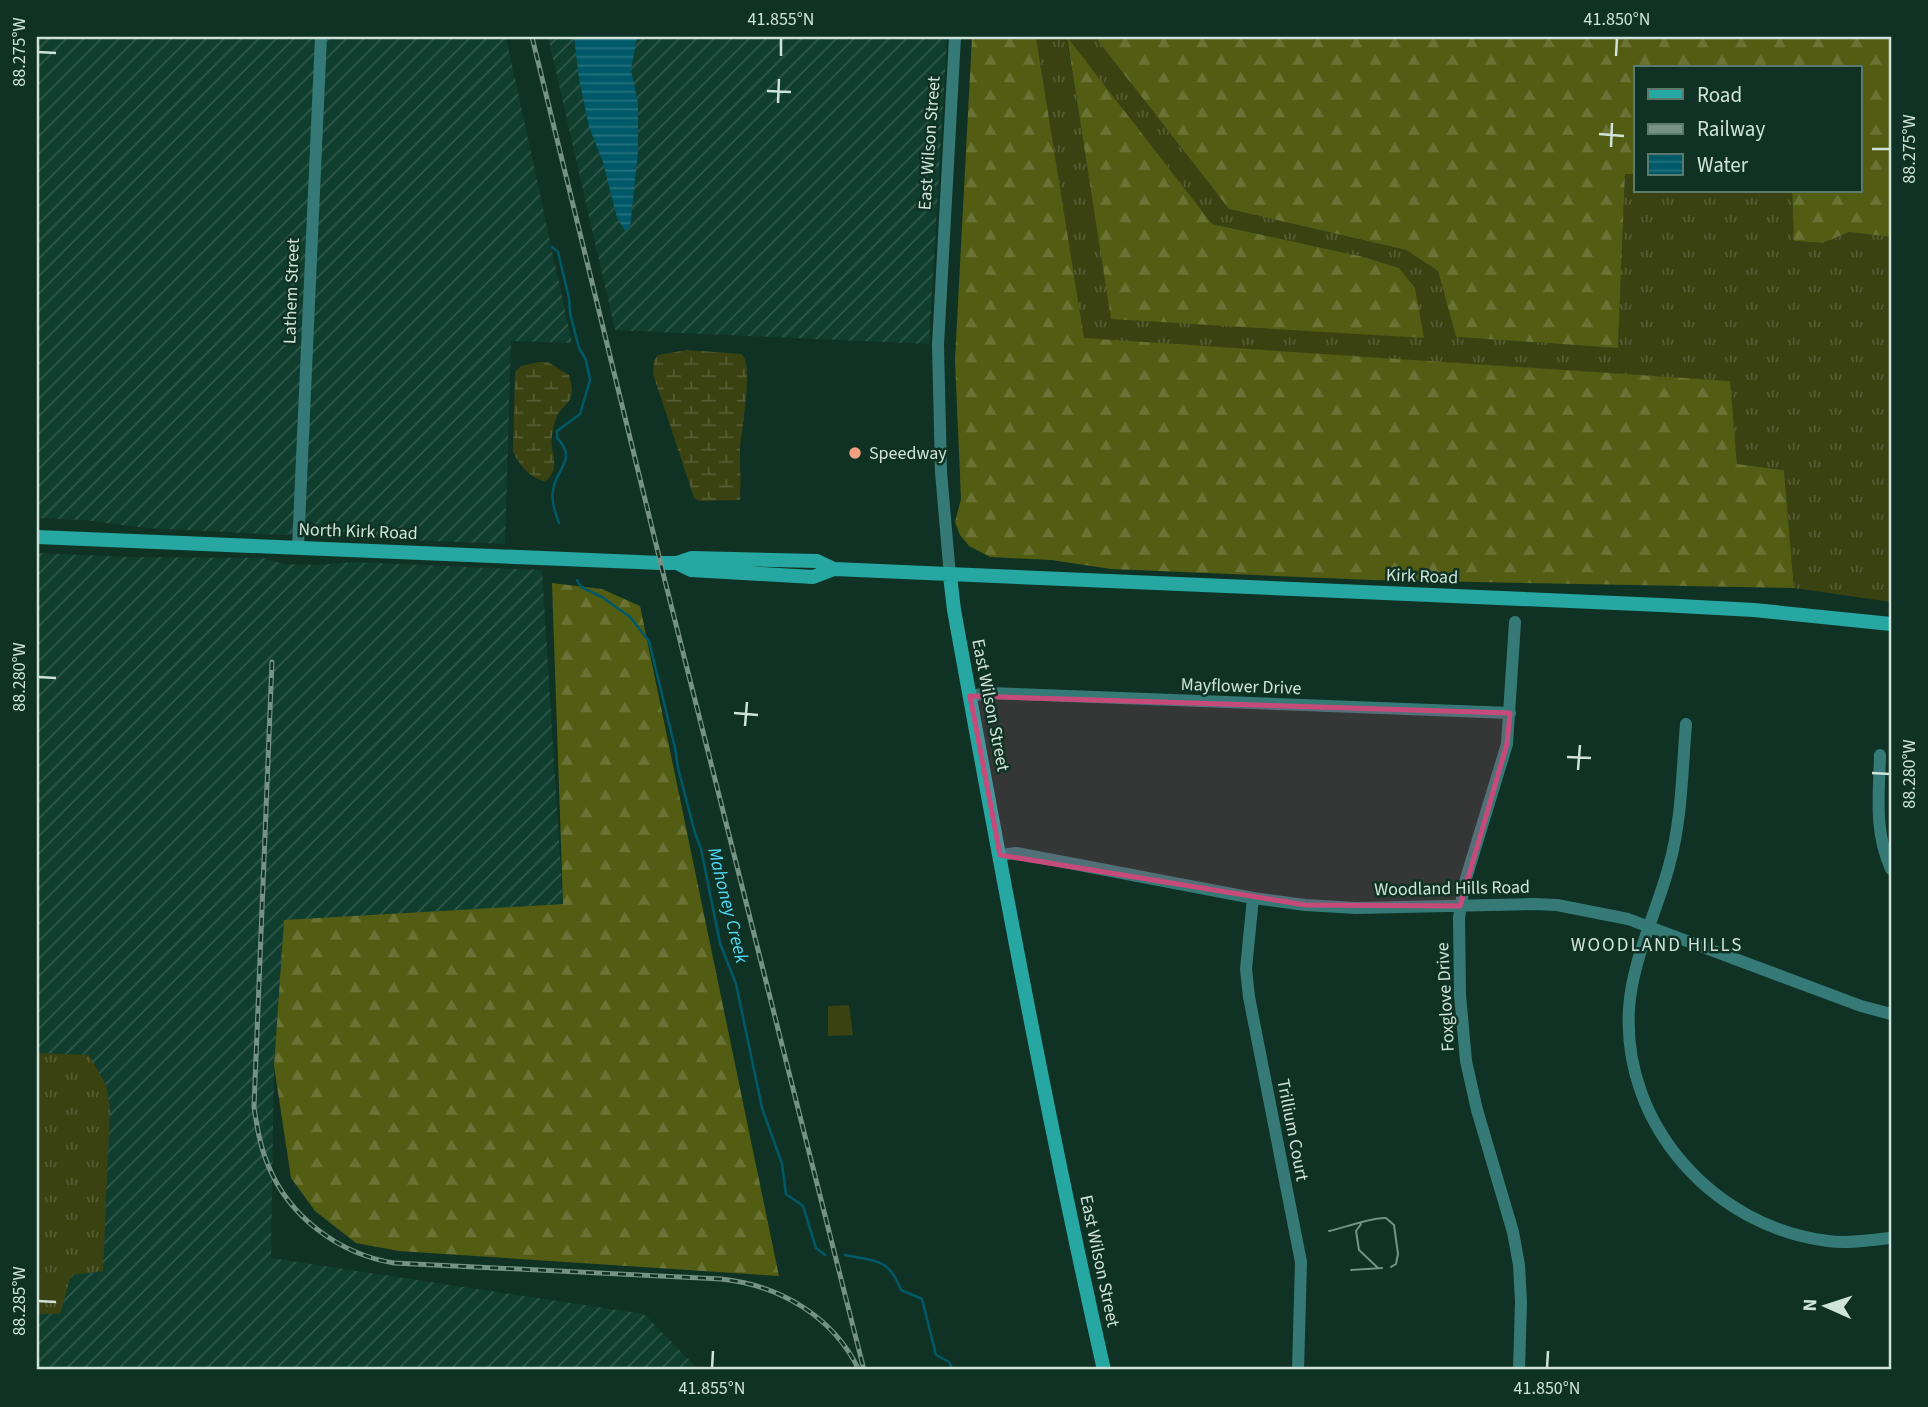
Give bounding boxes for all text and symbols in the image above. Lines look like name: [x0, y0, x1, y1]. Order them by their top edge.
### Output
text: 41.855°N: [748, 7, 814, 32]
text: 41.850°N: [1584, 7, 1650, 32]
text: 88.275°W: [7, 17, 32, 87]
legend: [1634, 66, 1862, 192]
street label: East Wilson Street: [912, 75, 947, 211]
text: Road: [1697, 80, 1742, 110]
text: Railway: [1697, 114, 1765, 144]
text: 88.275°W: [1897, 114, 1922, 184]
text: Water: [1697, 150, 1749, 180]
street label: Lathem Street: [277, 238, 306, 344]
place label: Speedway: [869, 441, 947, 466]
marker: Speedway: [847, 445, 863, 461]
street label: North Kirk Road: [298, 517, 418, 546]
street label: Kirk Road: [1385, 563, 1459, 590]
street label: East Wilson Street: [965, 637, 1016, 773]
text: 88.280°W: [7, 642, 32, 712]
street label: Mayflower Drive: [1180, 672, 1302, 701]
text: 88.280°W: [1897, 739, 1922, 809]
water label: Mahoney Creek: [700, 845, 755, 967]
street label: Woodland Hills Road: [1374, 875, 1530, 902]
district label: WOODLAND HILLS: [1571, 932, 1743, 959]
street label: Foxglove Drive: [1430, 942, 1461, 1052]
street label: Trillium Court: [1270, 1077, 1315, 1183]
street label: East Wilson Street: [1073, 1193, 1126, 1329]
text: 88.285°W: [7, 1266, 32, 1336]
north arrow: [1792, 1270, 1862, 1340]
text: N: [1797, 1298, 1824, 1312]
text: 41.855°N: [679, 1376, 745, 1401]
text: 41.850°N: [1514, 1376, 1580, 1401]

